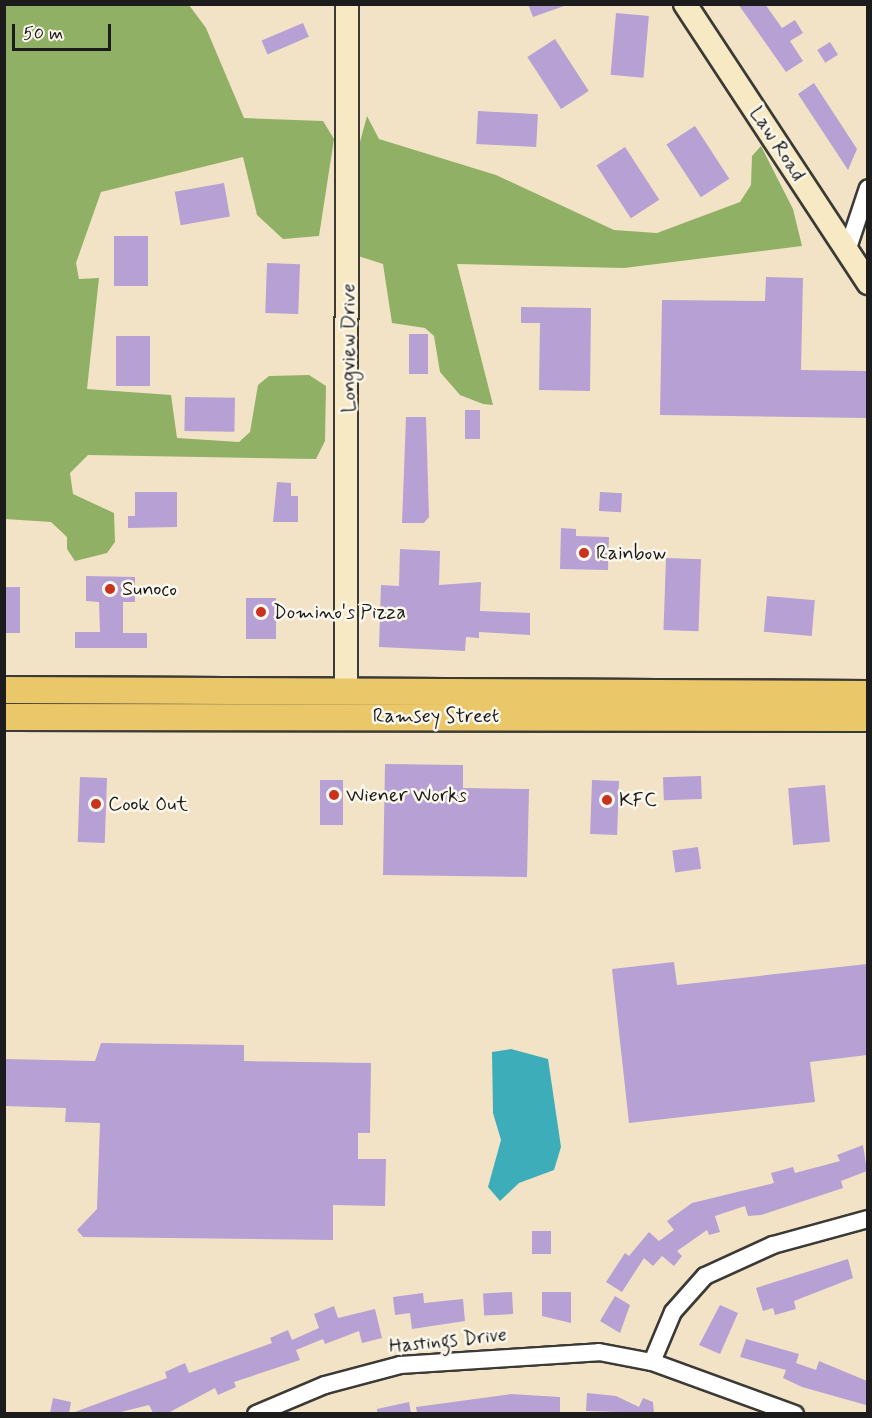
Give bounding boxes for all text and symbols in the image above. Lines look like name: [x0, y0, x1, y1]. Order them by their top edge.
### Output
scale bar: [15, 12, 114, 50]
text: 50 m: [23, 22, 63, 46]
street label: Law Road: [745, 103, 809, 185]
street label: Longview Drive: [337, 284, 361, 412]
place label: Rainbow: [596, 541, 666, 565]
marker: Rainbow: [577, 546, 591, 560]
place label: Sunoco: [122, 577, 177, 601]
marker: Sunoco: [103, 582, 117, 596]
place label: Domino's Pizza: [273, 600, 407, 624]
marker: Domino's Pizza: [254, 605, 268, 619]
street label: Ramsey Street: [371, 704, 501, 728]
place label: Wiener Works: [346, 783, 467, 807]
marker: Wiener Works: [327, 788, 341, 802]
place label: KFC: [619, 788, 657, 812]
place label: Cook Out: [108, 792, 186, 816]
marker: KFC: [600, 793, 614, 807]
marker: Cook Out: [89, 797, 103, 811]
street label: Hastings Drive: [388, 1323, 508, 1359]

